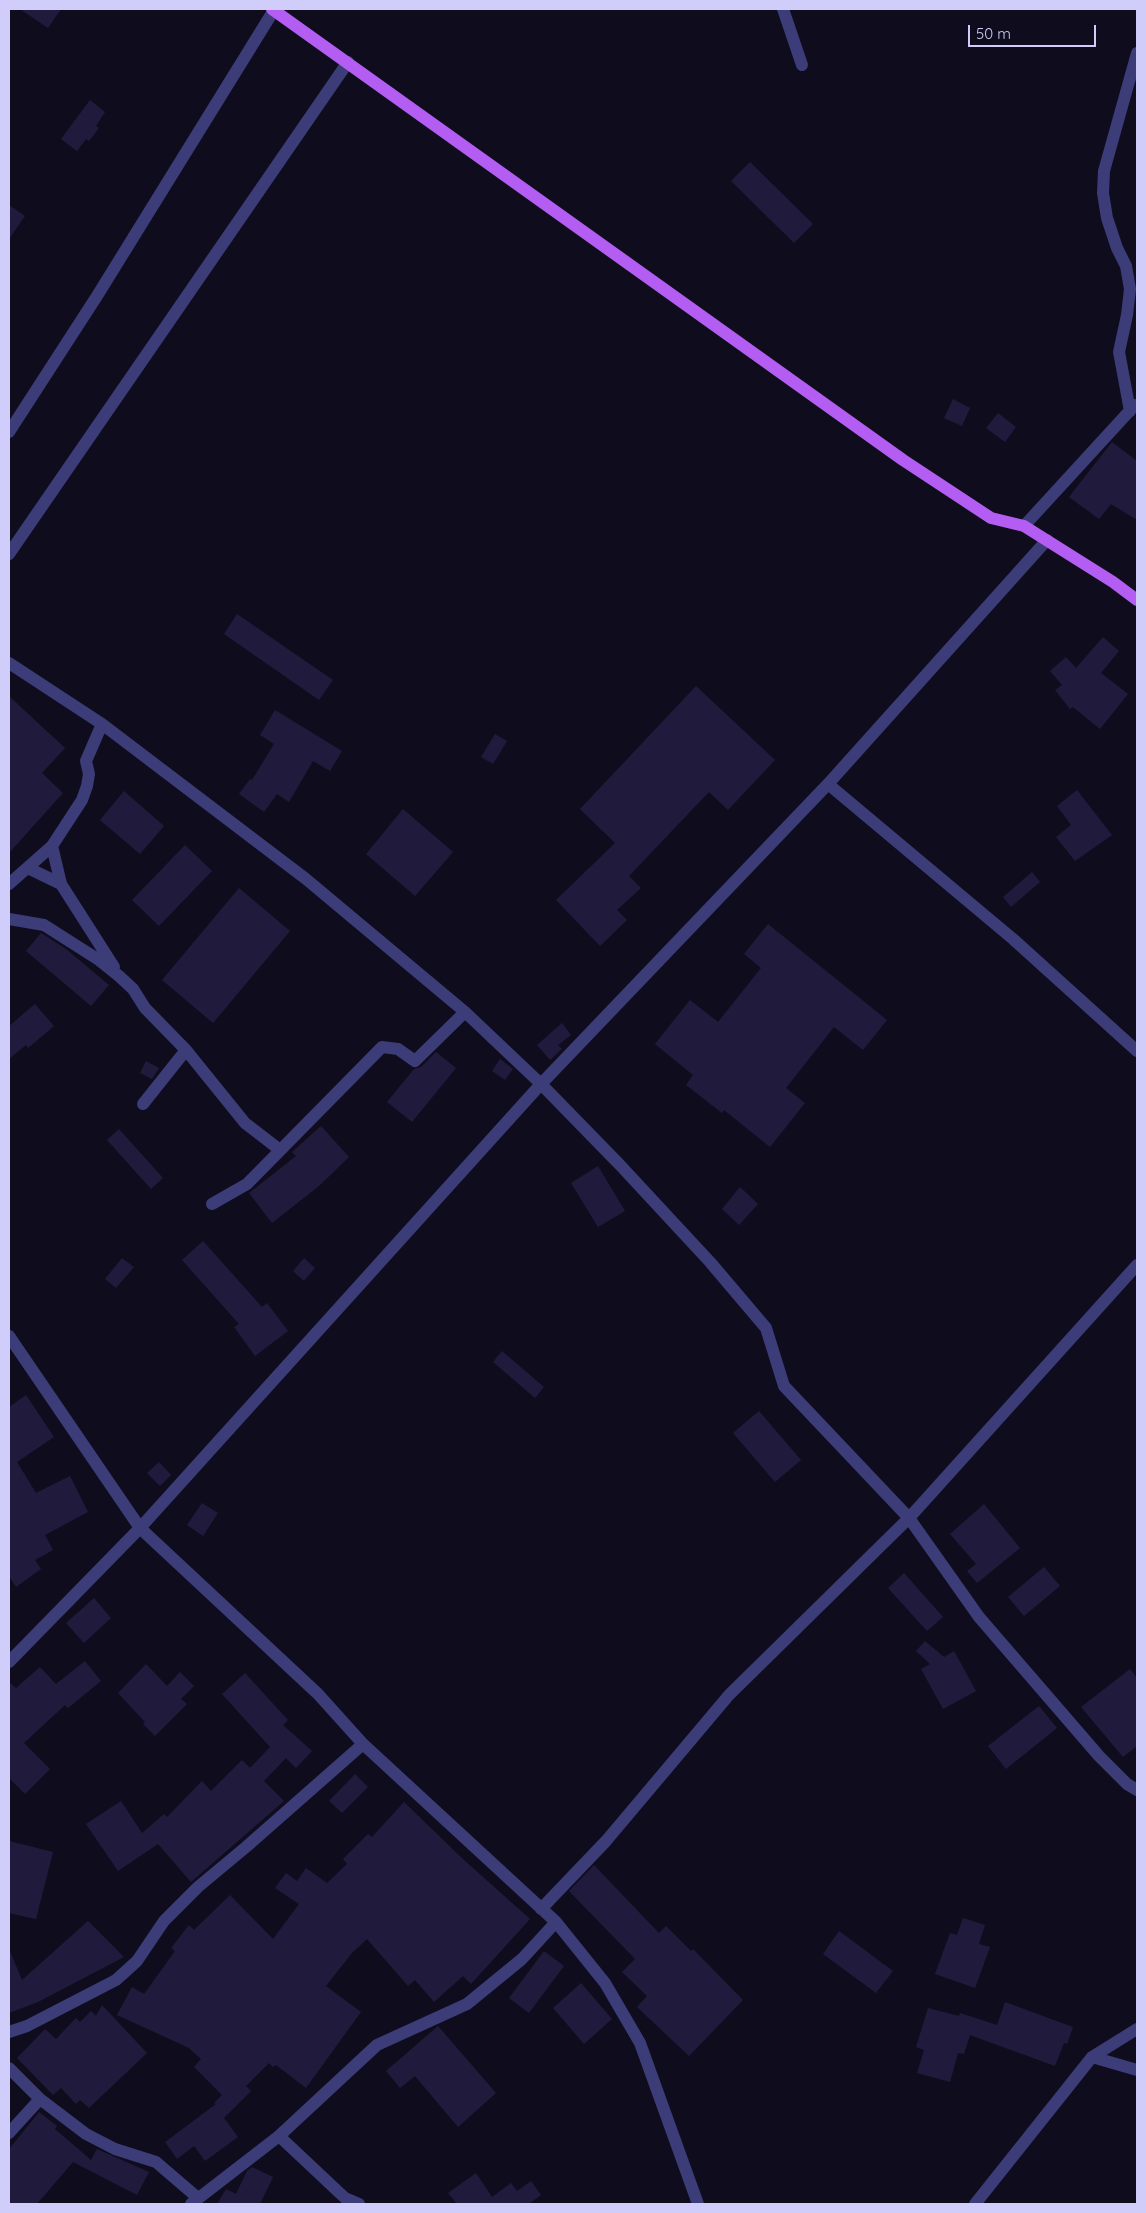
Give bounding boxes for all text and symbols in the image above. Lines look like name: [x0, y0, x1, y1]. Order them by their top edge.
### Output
scale bar: [971, 15, 1098, 47]
text: 50 m: [976, 24, 1011, 43]

